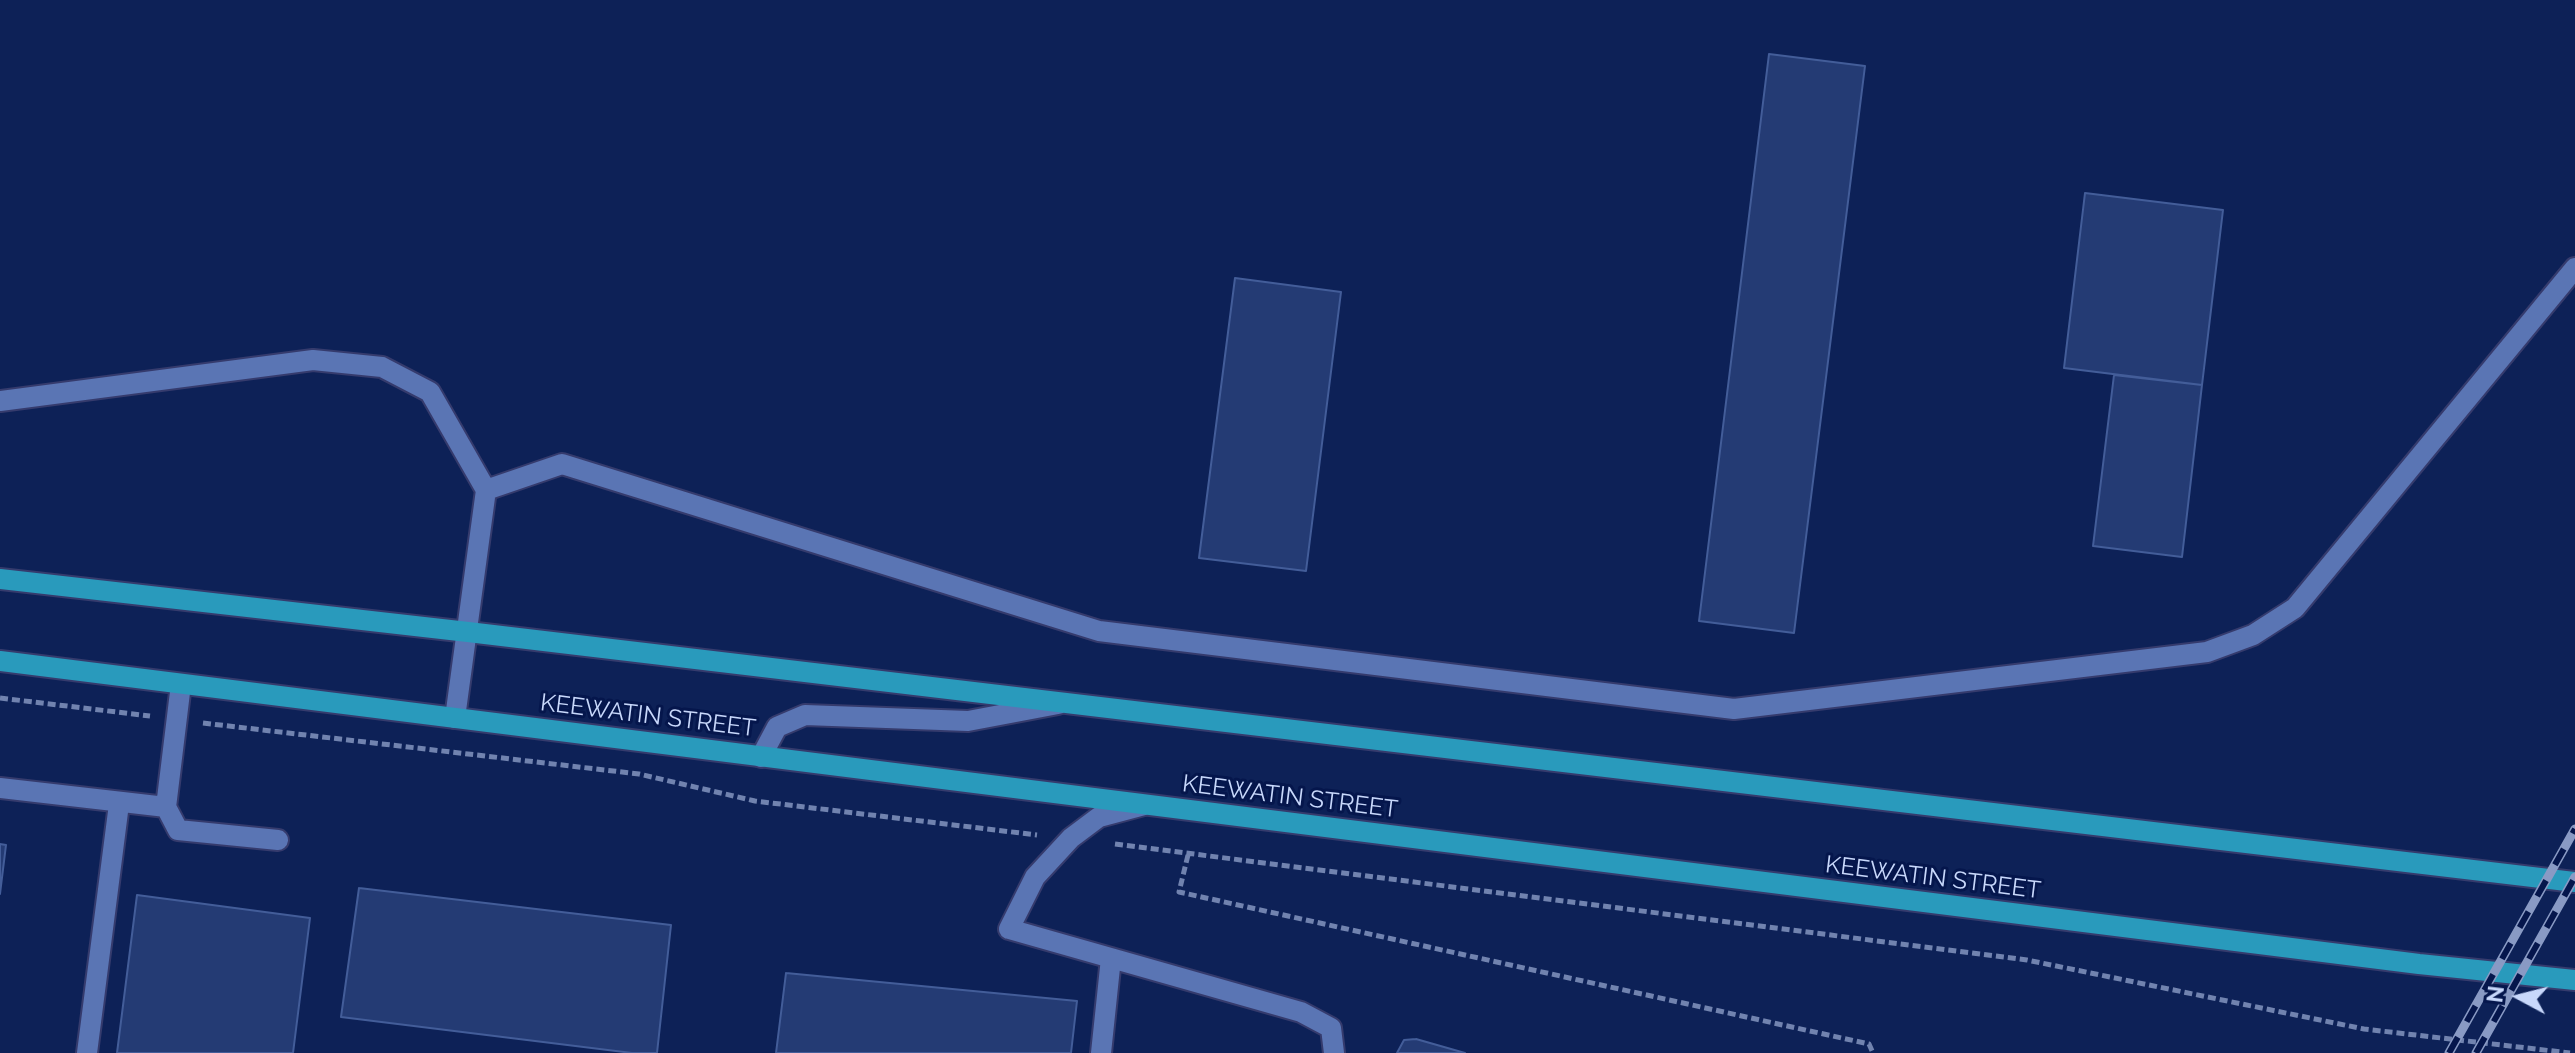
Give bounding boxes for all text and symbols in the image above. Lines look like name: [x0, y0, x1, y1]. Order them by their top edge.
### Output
street label: KEEWATIN STREET: [539, 688, 757, 744]
street label: KEEWATIN STREET: [1181, 769, 1399, 825]
street label: KEEWATIN STREET: [1824, 850, 2042, 906]
north arrow: [2479, 957, 2559, 1037]
text: N: [2481, 984, 2509, 1004]

